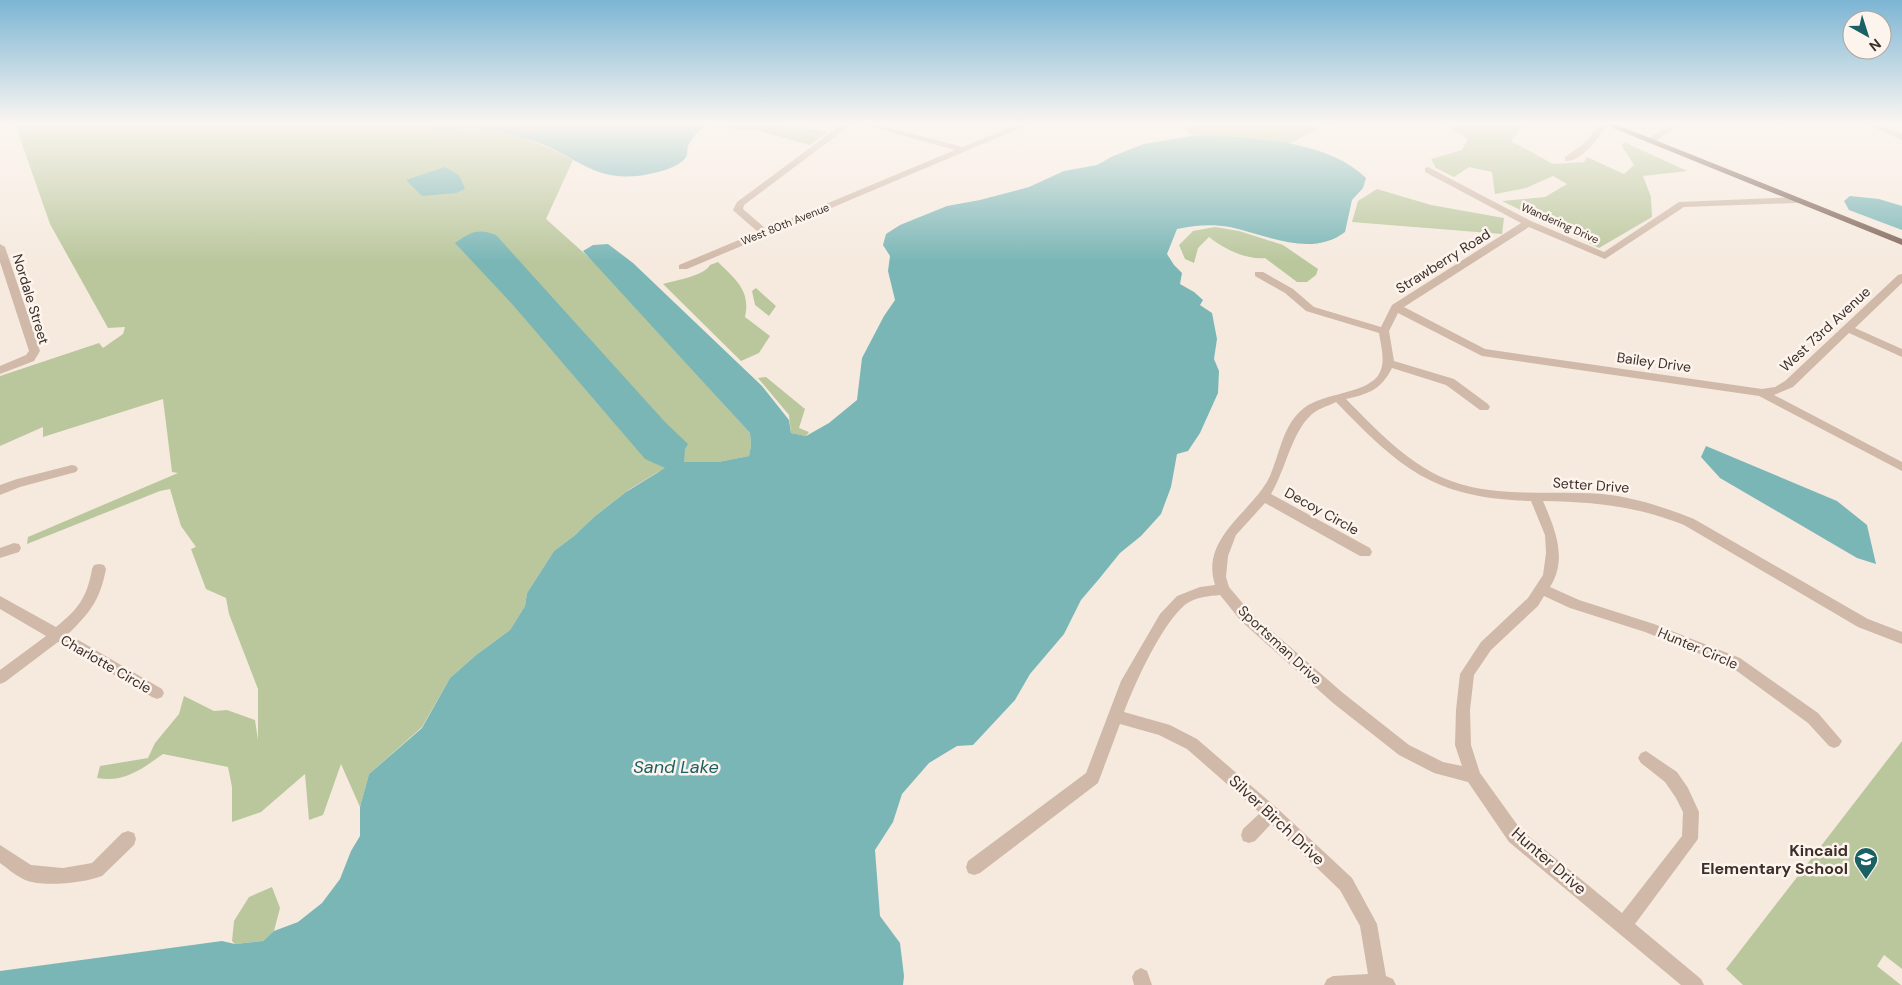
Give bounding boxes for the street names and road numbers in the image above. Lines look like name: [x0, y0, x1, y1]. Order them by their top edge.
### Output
street label: West 80th Avenue: [739, 200, 831, 248]
street label: Wandering Drive: [1519, 200, 1601, 246]
street label: Strawberry Road: [1392, 225, 1494, 297]
street label: Nordale Street: [9, 252, 53, 346]
street label: West 73rd Avenue: [1776, 282, 1874, 376]
street label: Bailey Drive: [1616, 348, 1692, 376]
street label: Setter Drive: [1552, 473, 1630, 497]
street label: Decoy Circle: [1282, 483, 1362, 539]
street label: Sportsman Drive: [1234, 602, 1326, 688]
street label: Hunter Circle: [1655, 623, 1741, 673]
street label: Charlotte Circle: [57, 631, 155, 697]
street label: Silver Birch Drive: [1225, 770, 1329, 870]
street label: Hunter Drive: [1507, 823, 1591, 899]

